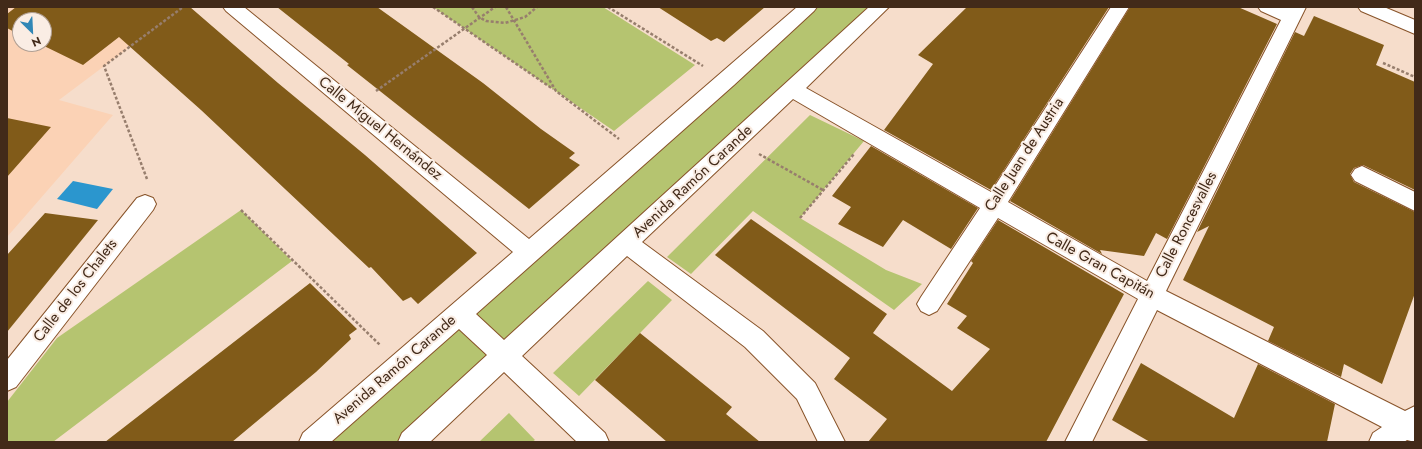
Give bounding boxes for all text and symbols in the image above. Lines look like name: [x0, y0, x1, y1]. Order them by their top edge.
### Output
north arrow: [12, 12, 52, 52]
text: N: [29, 33, 44, 51]
street label: Calle Miguel Hernández: [314, 73, 446, 185]
street label: Calle Juan de Austria: [982, 95, 1068, 215]
street label: Avenida Ramón Carande: [629, 122, 757, 242]
street label: Calle Roncesvalles: [1153, 169, 1221, 281]
street label: Calle Gran Capitán: [1042, 229, 1158, 303]
street label: Calle de los Chalets: [30, 236, 122, 346]
street label: Avenida Ramón Carande: [330, 312, 460, 428]

